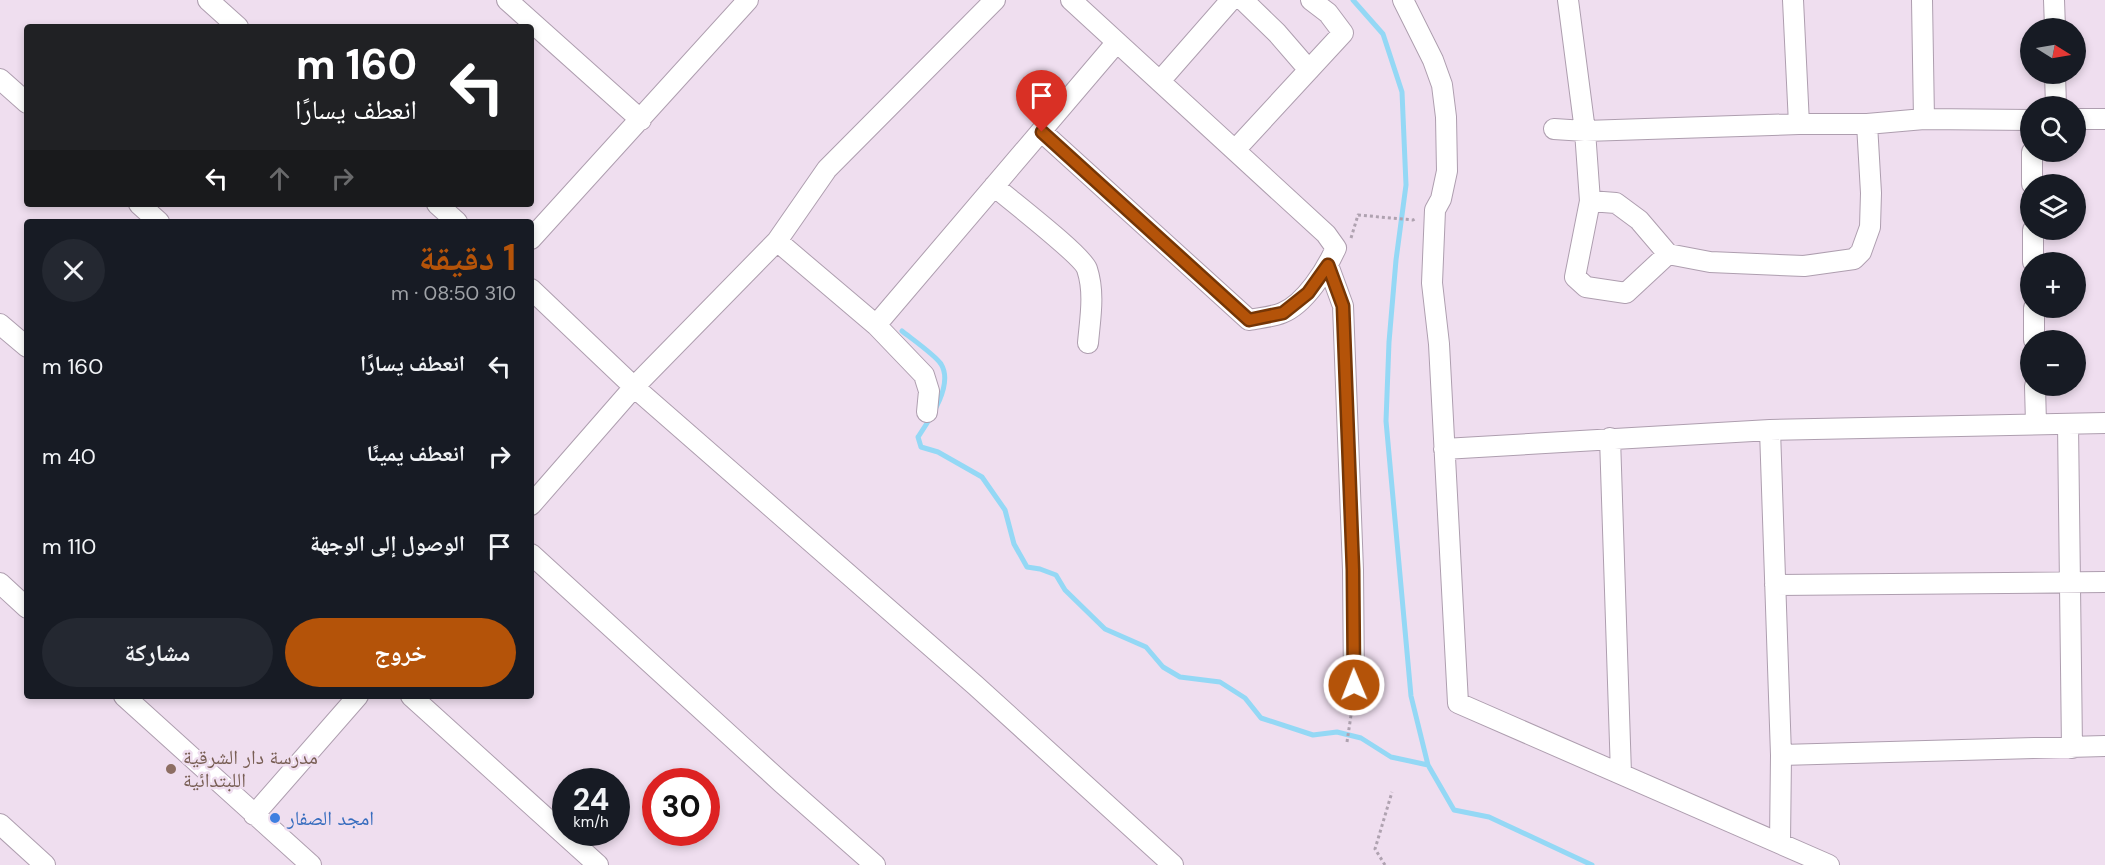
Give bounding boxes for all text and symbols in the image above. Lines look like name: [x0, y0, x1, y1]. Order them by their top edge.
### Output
north arrow: [2020, 18, 2086, 84]
map controls: [2020, 18, 2086, 396]
text: 160 m: [296, 37, 417, 92]
icon: left: [438, 48, 516, 126]
pin: [1016, 70, 1067, 132]
icon: arrive: [1025, 79, 1058, 112]
text: انعطف يسارًا: [295, 92, 417, 127]
button: search: [2020, 96, 2086, 162]
icon: left: [200, 162, 233, 195]
icon: ahead: [263, 162, 296, 195]
icon: right: [326, 162, 359, 195]
button: layers: [2020, 174, 2086, 240]
text: 1 دقيقة: [419, 234, 516, 281]
button: close: [42, 239, 105, 302]
button: +: [2020, 252, 2086, 318]
text: 310 m · 08:50: [391, 280, 516, 306]
button: −: [2020, 330, 2086, 396]
text: انعطف يسارًا: [360, 349, 465, 378]
icon: left: [483, 350, 516, 383]
text: 160 m: [42, 352, 103, 381]
text: انعطف يمينًا: [367, 439, 465, 468]
icon: right: [483, 440, 516, 473]
text: 40 m: [42, 442, 96, 471]
text: الوصول إلى الوجهة: [310, 529, 465, 558]
icon: arrive: [483, 530, 516, 563]
text: 110 m: [42, 532, 96, 561]
button: مشاركة: [42, 618, 273, 687]
button: خروج: [285, 618, 516, 687]
position arrow: [1322, 653, 1386, 717]
place label: مدرسة دار الشرقية اللبتدائية: [183, 744, 318, 793]
marker: مدرسة دار الشرقية اللبتدائية: [164, 762, 178, 776]
speed limit sign: 30: [642, 768, 720, 846]
text: 24: [573, 780, 609, 819]
place label: امجد الصفار: [286, 805, 374, 831]
marker: امجد الصفار: [268, 811, 282, 825]
text: km/h: [573, 812, 609, 832]

